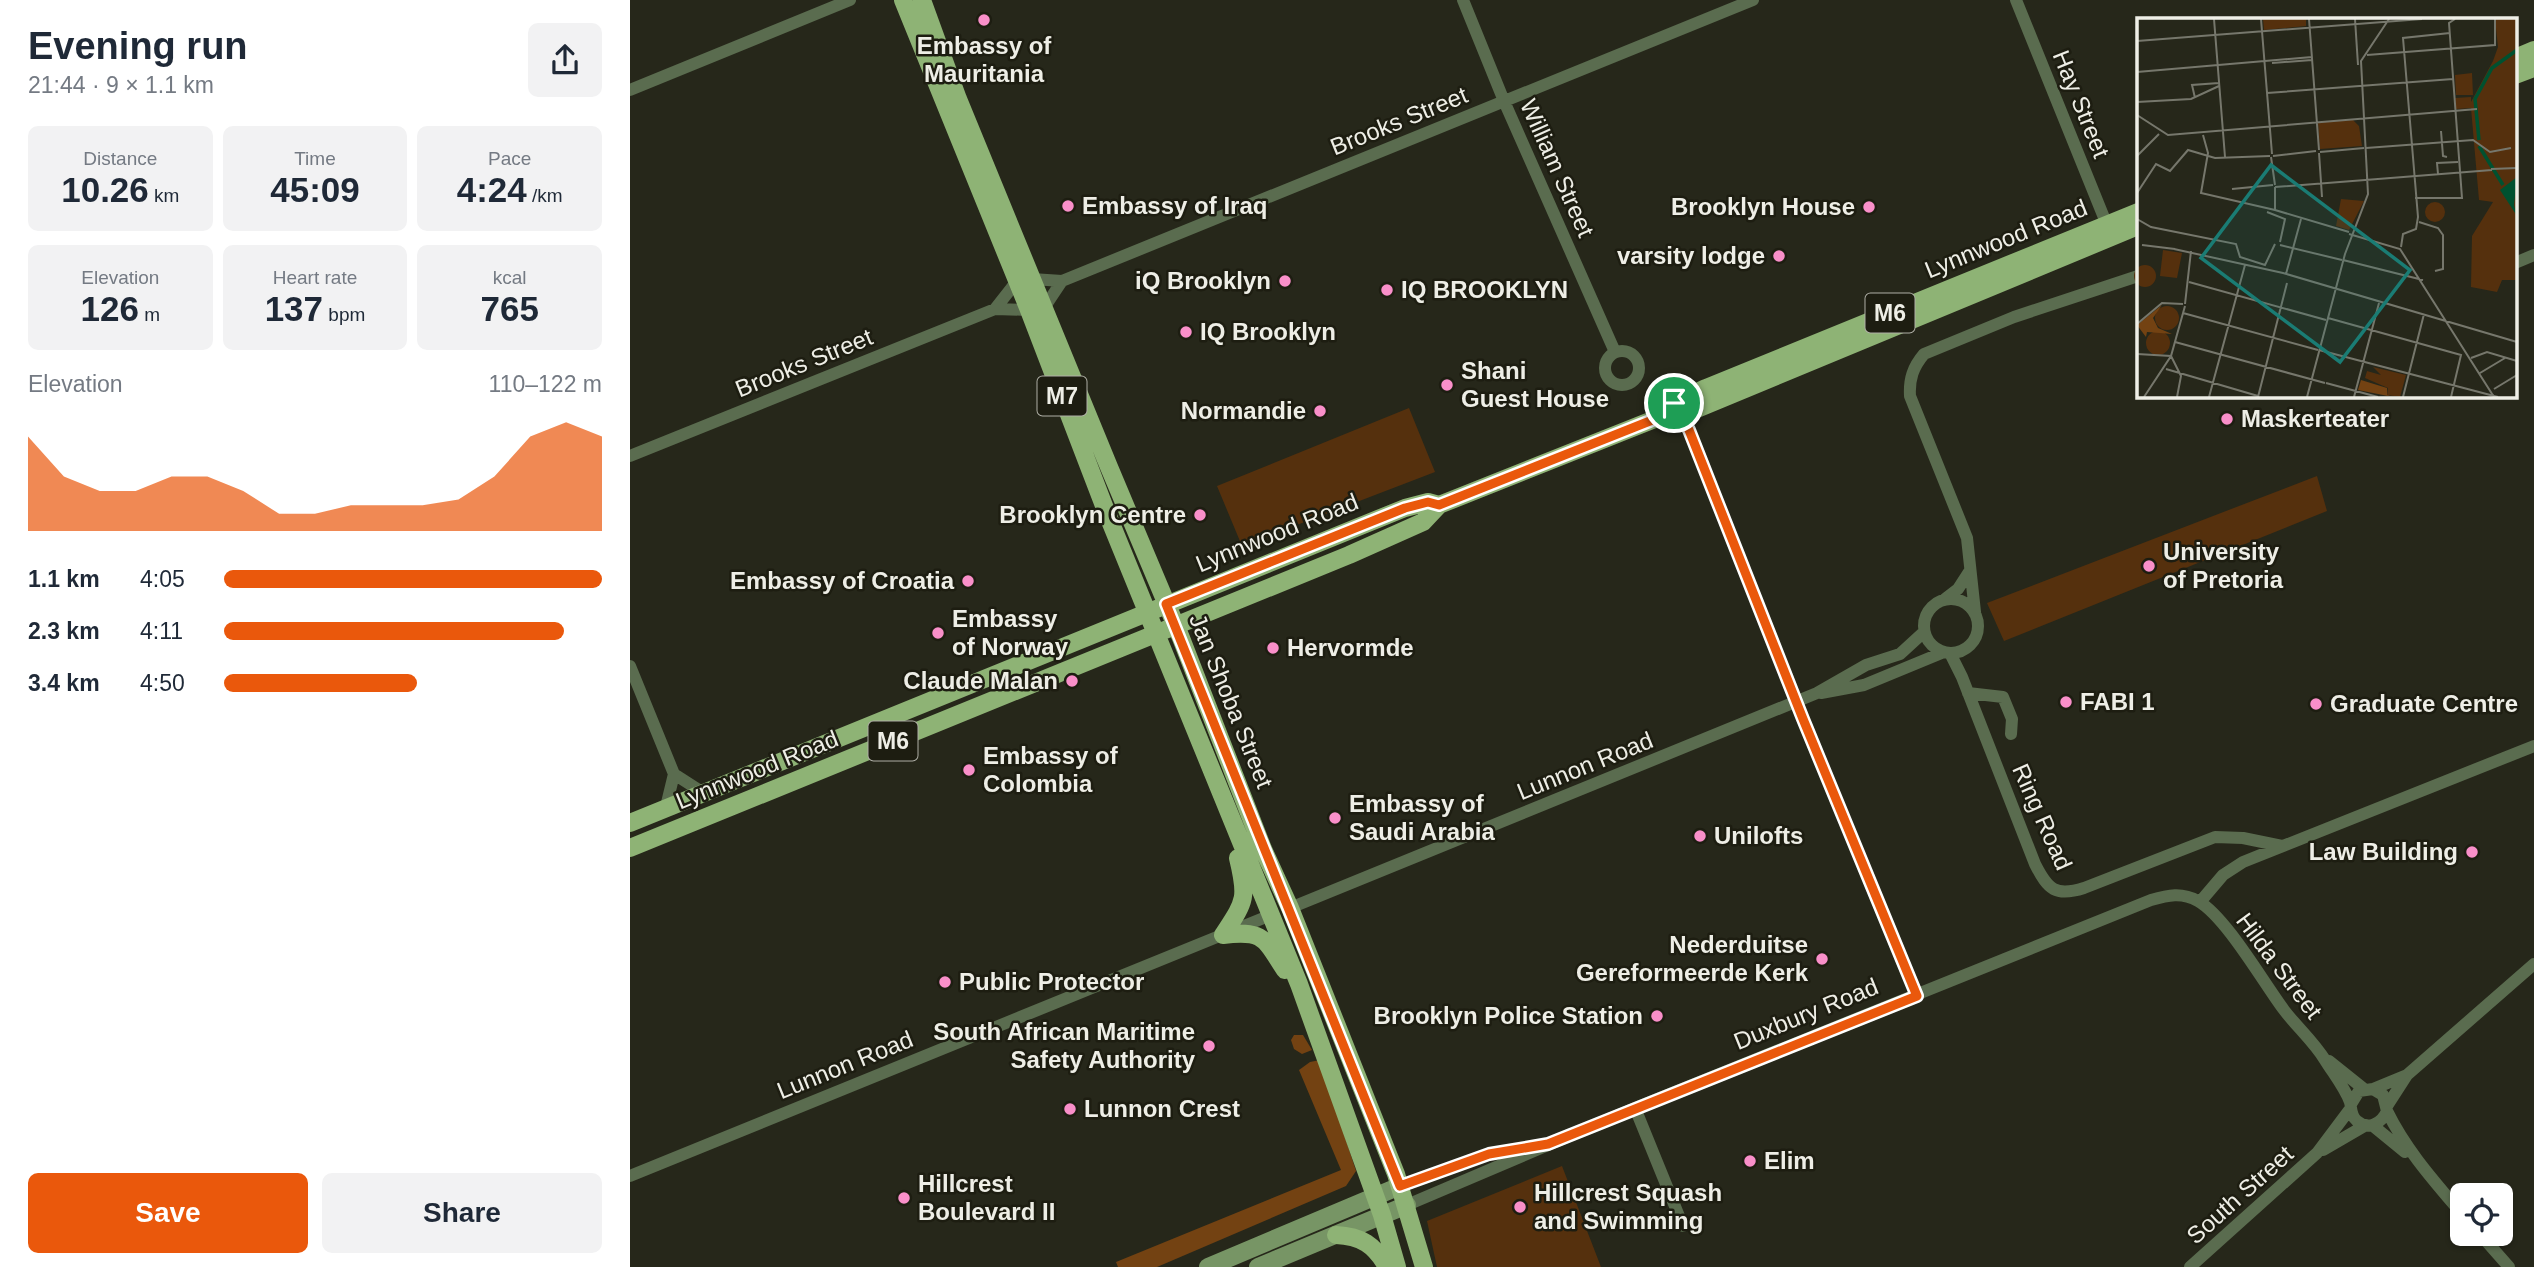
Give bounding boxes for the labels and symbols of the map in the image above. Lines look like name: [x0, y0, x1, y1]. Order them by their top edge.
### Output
marker: Embassy of Mauritania: [976, 12, 992, 28]
inset map: [2137, 18, 2516, 397]
place label: Embassy of Mauritania: [917, 32, 1052, 87]
street label: Hay Street: [2048, 46, 2115, 162]
street label: Brooks Street: [1326, 81, 1472, 160]
street label: William Street: [1515, 95, 1600, 241]
place label: Embassy of Iraq: [1082, 192, 1267, 219]
place label: Brooklyn House: [1671, 193, 1855, 220]
street label: Lynnwood Road: [1921, 194, 2091, 283]
marker: Embassy of Iraq: [1060, 198, 1076, 214]
marker: Brooklyn House: [1861, 199, 1877, 215]
place label: varsity lodge: [1617, 242, 1765, 269]
marker: varsity lodge: [1771, 248, 1787, 264]
place label: iQ Brooklyn: [1135, 267, 1271, 294]
marker: iQ Brooklyn: [1277, 273, 1293, 289]
place label: IQ BROOKLYN: [1401, 276, 1568, 303]
marker: IQ BROOKLYN: [1379, 282, 1395, 298]
road number: M6: [1866, 294, 1914, 332]
place label: IQ Brooklyn: [1200, 318, 1336, 345]
street label: Brooks Street: [731, 323, 877, 402]
marker: IQ Brooklyn: [1178, 324, 1194, 340]
place label: Shani Guest House: [1461, 357, 1609, 412]
pin: [1644, 373, 1704, 433]
road number: M7: [1038, 376, 1087, 416]
marker: Shani Guest House: [1439, 377, 1455, 393]
place label: Normandie: [1181, 397, 1306, 424]
marker: Normandie: [1312, 403, 1328, 419]
place label: Maskerteater: [2241, 405, 2389, 432]
marker: Maskerteater: [2219, 411, 2235, 427]
street label: Lynnwood Road: [1192, 488, 1362, 577]
place label: Brooklyn Centre: [999, 501, 1186, 528]
marker: Brooklyn Centre: [1192, 507, 1208, 523]
place label: University of Pretoria: [2163, 538, 2284, 593]
marker: University of Pretoria: [2141, 558, 2157, 574]
place label: Embassy of Croatia: [730, 567, 955, 594]
marker: Embassy of Croatia: [960, 573, 976, 589]
place label: Embassy of Norway: [952, 605, 1069, 660]
street label: Jan Shoba Street: [1184, 610, 1279, 792]
marker: Embassy of Norway: [930, 625, 946, 641]
place label: Hervormde: [1287, 634, 1414, 661]
marker: Hervormde: [1265, 640, 1281, 656]
place label: Claude Malan: [903, 667, 1058, 694]
marker: Claude Malan: [1064, 673, 1080, 689]
place label: FABI 1: [2080, 688, 2155, 715]
place label: Graduate Centre: [2330, 690, 2518, 717]
marker: FABI 1: [2058, 694, 2074, 710]
marker: Graduate Centre: [2308, 696, 2324, 712]
road number: M6: [868, 722, 918, 761]
street label: Lynnwood Road: [672, 725, 842, 814]
street label: Lunnon Road: [1513, 726, 1657, 805]
place label: Embassy of Colombia: [983, 742, 1119, 797]
street label: Ring Road: [2007, 760, 2078, 874]
marker: Embassy of Colombia: [961, 762, 977, 778]
place label: Embassy of Saudi Arabia: [1349, 790, 1495, 845]
marker: Embassy of Saudi Arabia: [1327, 810, 1343, 826]
place label: Unilofts: [1714, 822, 1803, 849]
marker: Unilofts: [1692, 828, 1708, 844]
place label: Law Building: [2309, 838, 2458, 865]
marker: Law Building: [2464, 844, 2480, 860]
street label: Hilda Street: [2231, 908, 2328, 1024]
place label: Nederduitse Gereformeerde Kerk: [1576, 931, 1809, 986]
marker: Nederduitse Gereformeerde Kerk: [1814, 951, 1830, 967]
place label: Public Protector: [959, 968, 1144, 995]
street label: Duxbury Road: [1730, 972, 1882, 1055]
marker: Public Protector: [937, 974, 953, 990]
place label: Brooklyn Police Station: [1374, 1002, 1643, 1029]
marker: Brooklyn Police Station: [1649, 1008, 1665, 1024]
place label: South African Maritime Safety Authority: [933, 1018, 1196, 1073]
street label: Lunnon Road: [773, 1025, 917, 1104]
marker: South African Maritime Safety Authority: [1201, 1038, 1217, 1054]
place label: Lunnon Crest: [1084, 1095, 1240, 1122]
marker: Lunnon Crest: [1062, 1101, 1078, 1117]
street label: South Street: [2181, 1140, 2299, 1249]
place label: Elim: [1764, 1147, 1815, 1174]
marker: Elim: [1742, 1153, 1758, 1169]
place label: Hillcrest Boulevard II: [918, 1170, 1055, 1225]
place label: Hillcrest Squash and Swimming: [1534, 1179, 1722, 1234]
marker: Hillcrest Boulevard II: [896, 1190, 912, 1206]
marker: Hillcrest Squash and Swimming: [1512, 1199, 1528, 1215]

